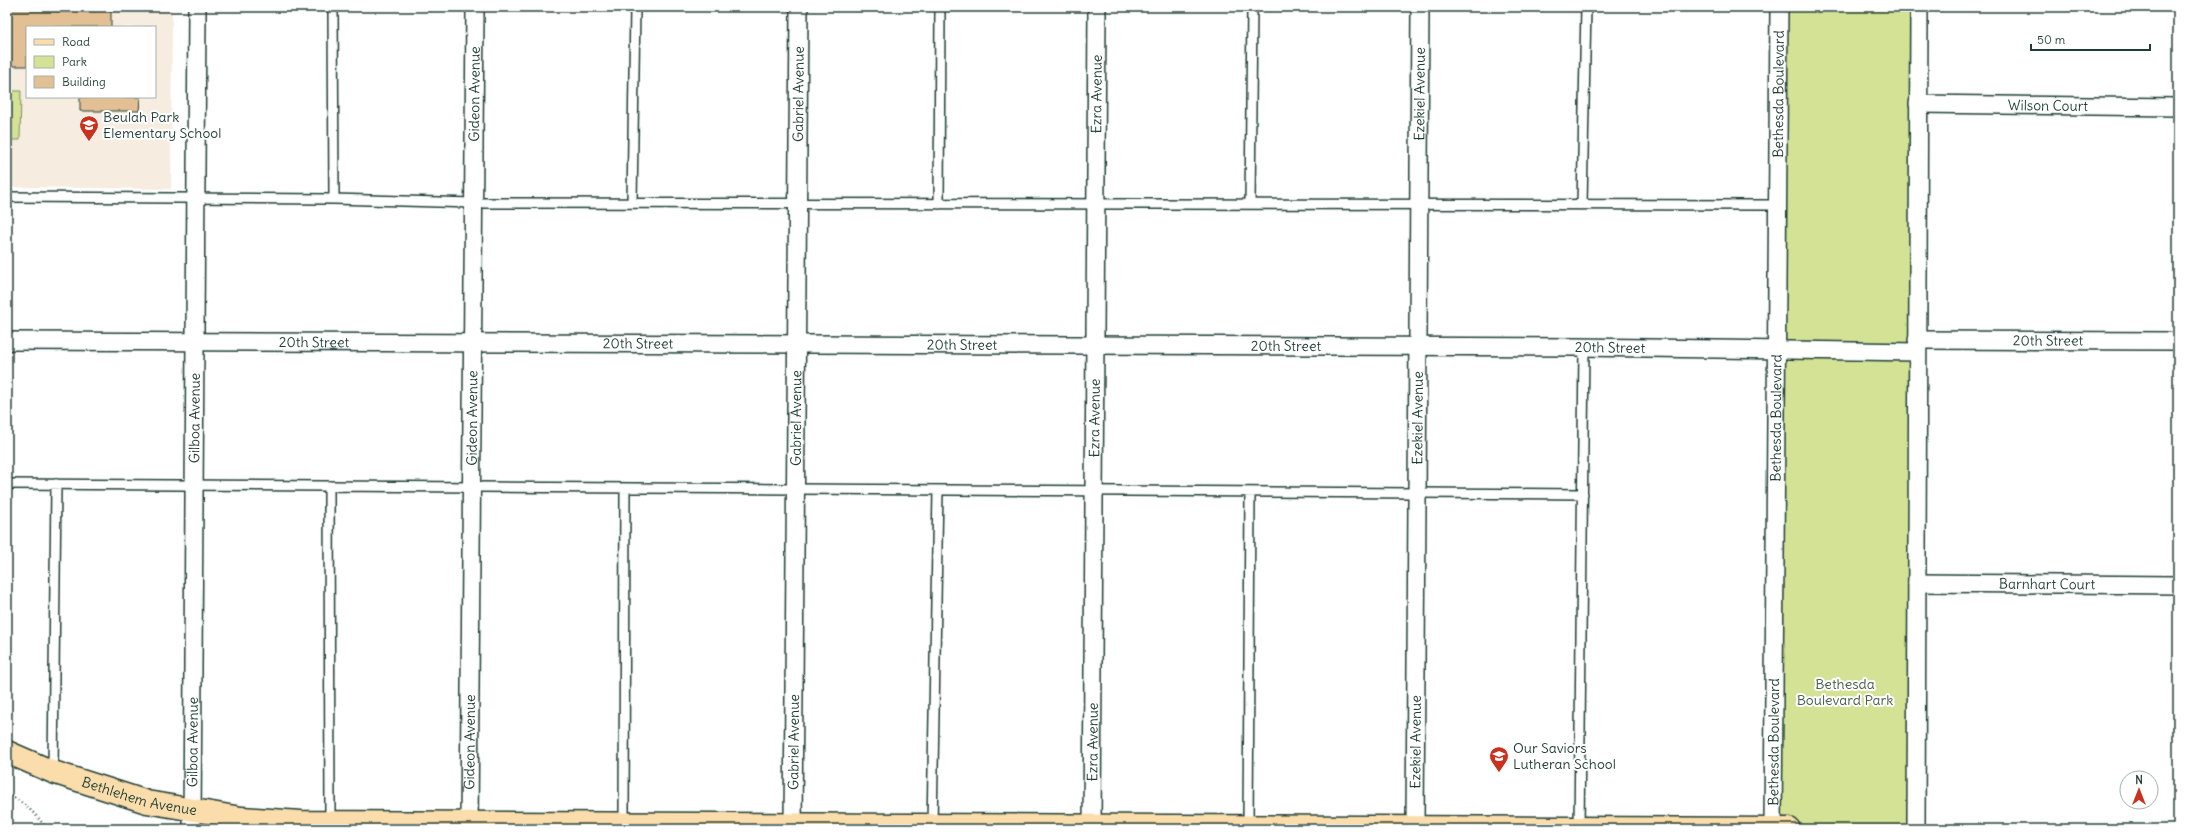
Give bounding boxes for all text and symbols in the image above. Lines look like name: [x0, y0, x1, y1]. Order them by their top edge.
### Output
legend: [26, 26, 156, 98]
scale bar: [2031, 26, 2150, 52]
street label: Bethesda Boulevard: [1769, 30, 1788, 158]
text: 50 m: [2037, 32, 2066, 47]
text: Road: [62, 34, 90, 49]
street label: Gideon Avenue: [465, 46, 484, 142]
street label: Gabriel Avenue: [789, 46, 808, 142]
street label: Ezekiel Avenue: [1410, 47, 1429, 141]
text: Park: [62, 54, 87, 69]
street label: Ezra Avenue: [1087, 55, 1106, 133]
text: Building: [62, 74, 106, 89]
street label: Wilson Court: [2008, 96, 2089, 115]
place label: Beulah Park Elementary School: [103, 108, 221, 142]
school or university icon: Beulah Park Elementary School: [78, 114, 100, 142]
street label: 20th Street: [2013, 331, 2084, 350]
street label: 20th Street: [279, 333, 350, 351]
street label: 20th Street: [603, 334, 674, 353]
street label: 20th Street: [927, 336, 998, 354]
street label: 20th Street: [1251, 337, 1322, 355]
street label: 20th Street: [1575, 338, 1646, 357]
street label: Bethesda Boulevard: [1767, 354, 1785, 482]
street label: Gideon Avenue: [463, 370, 481, 466]
street label: Gabriel Avenue: [787, 370, 805, 466]
street label: Ezekiel Avenue: [1408, 371, 1427, 465]
street label: Gilboa Avenue: [185, 373, 204, 463]
street label: Ezra Avenue: [1085, 379, 1104, 457]
street label: Barnhart Court: [1999, 575, 2096, 593]
park label: Bethesda Boulevard Park: [1797, 675, 1893, 709]
street label: Bethesda Boulevard: [1764, 678, 1783, 806]
street label: Gideon Avenue: [460, 694, 479, 790]
street label: Gabriel Avenue: [784, 694, 803, 790]
street label: Ezekiel Avenue: [1406, 695, 1425, 789]
street label: Gilboa Avenue: [183, 697, 202, 787]
street label: Ezra Avenue: [1083, 703, 1102, 781]
place label: Our Saviors Lutheran School: [1513, 739, 1616, 773]
school or university icon: Our Saviors Lutheran School: [1488, 745, 1510, 773]
north arrow: [2119, 770, 2159, 810]
street label: Bethlehem Avenue: [79, 773, 198, 819]
text: N: [2135, 773, 2143, 787]

